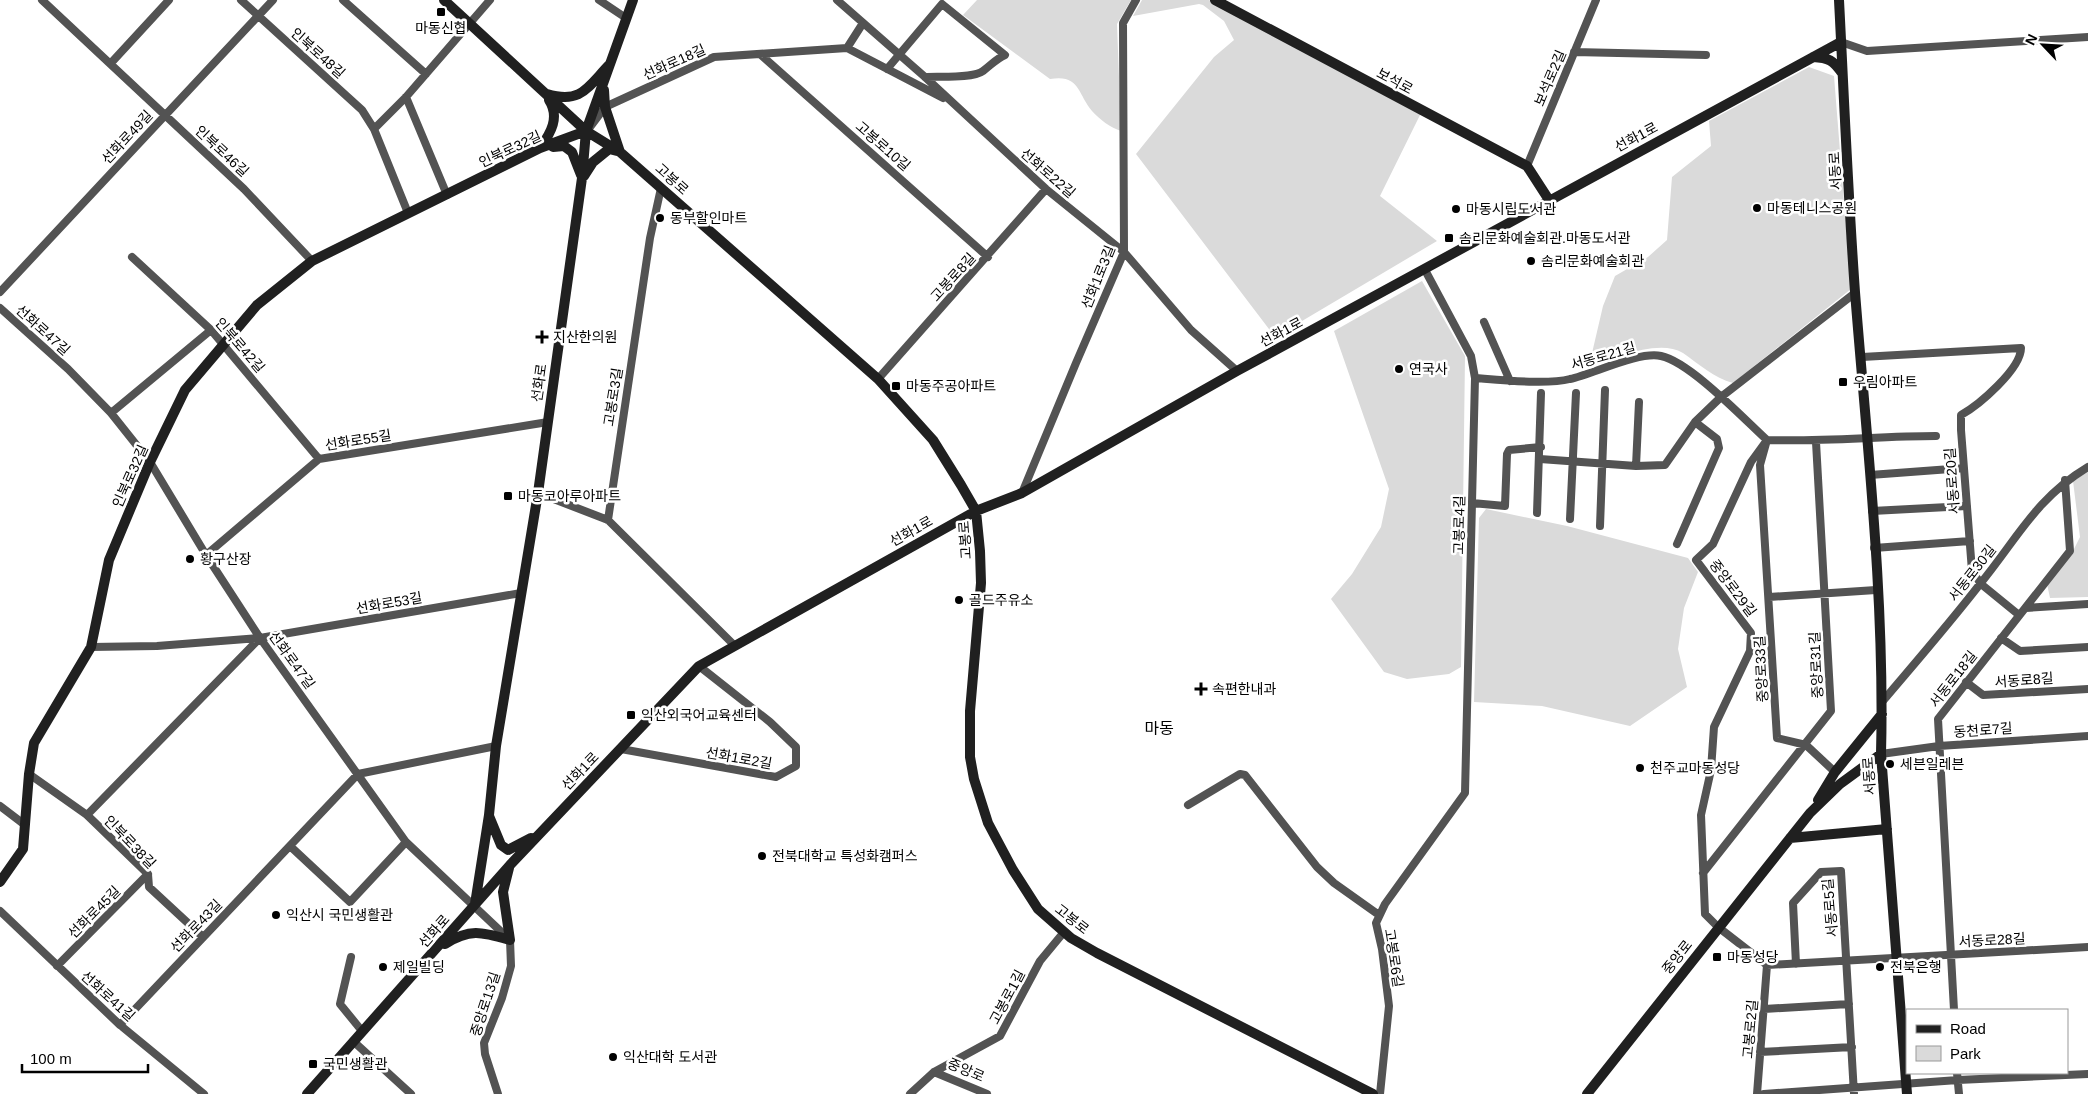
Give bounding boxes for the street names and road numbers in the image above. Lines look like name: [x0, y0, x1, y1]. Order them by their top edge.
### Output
street label: 인북로48길: [288, 25, 348, 81]
street label: 선화로18길: [640, 41, 708, 83]
street label: 보석로2길: [1531, 48, 1569, 108]
street label: 보석로: [1374, 65, 1416, 97]
street label: 선화로49길: [98, 107, 156, 167]
street label: 고봉로10길: [852, 118, 914, 174]
street label: 선화1로: [1612, 119, 1660, 155]
street label: 인북로46길: [192, 122, 252, 180]
street label: 인북로32길: [476, 128, 544, 170]
street label: 선화로22길: [1017, 145, 1079, 201]
street label: 서동로: [1826, 151, 1844, 191]
street label: 고봉로: [652, 160, 692, 198]
street label: 선화1로3길: [1078, 243, 1118, 311]
street label: 고봉로8길: [927, 250, 979, 304]
street label: 선화로47길: [13, 302, 73, 358]
street label: 인북로42길: [212, 314, 268, 376]
street label: 선화1로: [1257, 314, 1305, 350]
street label: 서동로21길: [1569, 339, 1637, 373]
street label: 선화로: [528, 363, 550, 403]
street label: 고봉로3길: [600, 366, 626, 428]
street label: 선화로55길: [324, 427, 392, 453]
street label: 인북로32길: [109, 442, 151, 510]
street label: 서동로20길: [1942, 447, 1962, 515]
street label: 고봉로4길: [1450, 495, 1468, 555]
street label: 선화1로: [887, 513, 935, 549]
street label: 고봉로: [956, 520, 974, 560]
street label: 서동로30길: [1945, 542, 1999, 604]
street label: 중앙로29길: [1706, 556, 1760, 620]
street label: 선화로53길: [355, 589, 423, 617]
street label: 선화로47길: [266, 628, 318, 692]
street label: 중앙로31길: [1806, 631, 1826, 699]
street label: 중앙로33길: [1751, 635, 1771, 703]
street label: 서동로18길: [1926, 648, 1980, 710]
street label: 서동로8길: [1994, 670, 2054, 690]
street label: 동천로7길: [1953, 720, 2013, 740]
street label: 선화1로2길: [705, 744, 773, 772]
street label: 선화1로: [558, 749, 602, 793]
street label: 서동로: [1860, 756, 1878, 796]
street label: 인북로38길: [101, 812, 159, 872]
street label: 서동로5길: [1819, 878, 1841, 938]
street label: 선화로45길: [65, 883, 123, 941]
street label: 선화로43길: [167, 896, 225, 956]
street label: 고봉로: [1052, 901, 1092, 937]
street label: 선화로: [415, 911, 453, 951]
street label: 고봉로6길: [1381, 927, 1407, 989]
street label: 서동로28길: [1958, 930, 2026, 950]
street label: 중앙로: [1659, 937, 1695, 977]
street label: 고봉로1길: [986, 967, 1028, 1027]
street label: 선화로41길: [78, 968, 138, 1024]
street label: 중앙로13길: [467, 970, 503, 1038]
street label: 고봉로2길: [1739, 999, 1761, 1059]
street label: 중앙로: [945, 1055, 987, 1085]

